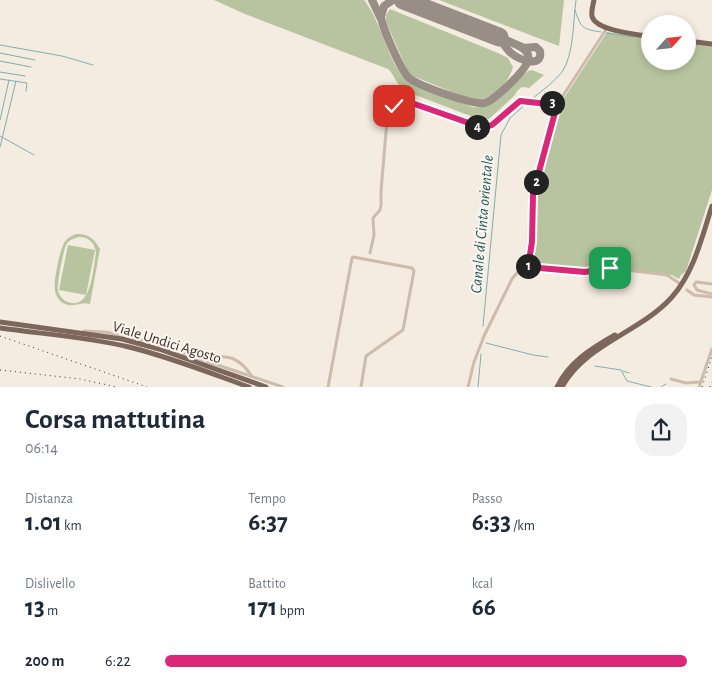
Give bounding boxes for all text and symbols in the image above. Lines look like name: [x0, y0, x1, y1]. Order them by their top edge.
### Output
north arrow: [641, 15, 696, 70]
map controls: [641, 15, 696, 70]
pin: [373, 85, 415, 127]
pin: 3: [540, 90, 564, 116]
icon: check: [380, 92, 408, 120]
text: 3: [549, 96, 556, 110]
pin: 4: [464, 114, 490, 140]
text: 4: [474, 120, 481, 134]
water label: Canale di Cinta orientale: [468, 154, 496, 294]
pin: 2: [524, 170, 548, 194]
text: 2: [533, 175, 540, 189]
pin: [589, 247, 631, 289]
pin: 1: [516, 254, 540, 278]
icon: arrive: [596, 254, 624, 282]
text: 1: [526, 259, 531, 273]
street label: Viale Undici Agosto: [111, 319, 223, 366]
button: share: [635, 404, 687, 456]
text: Corsa mattutina: [25, 406, 206, 434]
text: 06:14: [25, 440, 58, 456]
text: Distanza: [25, 492, 73, 506]
text: Tempo: [248, 492, 286, 506]
text: Passo: [472, 492, 502, 506]
text: 1.01: [25, 510, 62, 535]
text: 6:37: [248, 510, 288, 535]
text: 6:33: [472, 510, 511, 535]
text: km: [62, 519, 82, 533]
text: /km: [511, 519, 535, 533]
text: Dislivello: [25, 577, 75, 591]
text: Battito: [248, 577, 286, 591]
text: kcal: [472, 577, 493, 591]
text: 13: [25, 595, 45, 620]
text: 171: [248, 595, 277, 620]
text: 66: [472, 595, 496, 620]
text: m: [45, 604, 58, 618]
text: bpm: [277, 604, 305, 618]
text: 200 m: [25, 653, 65, 669]
text: 6:22: [105, 653, 131, 669]

